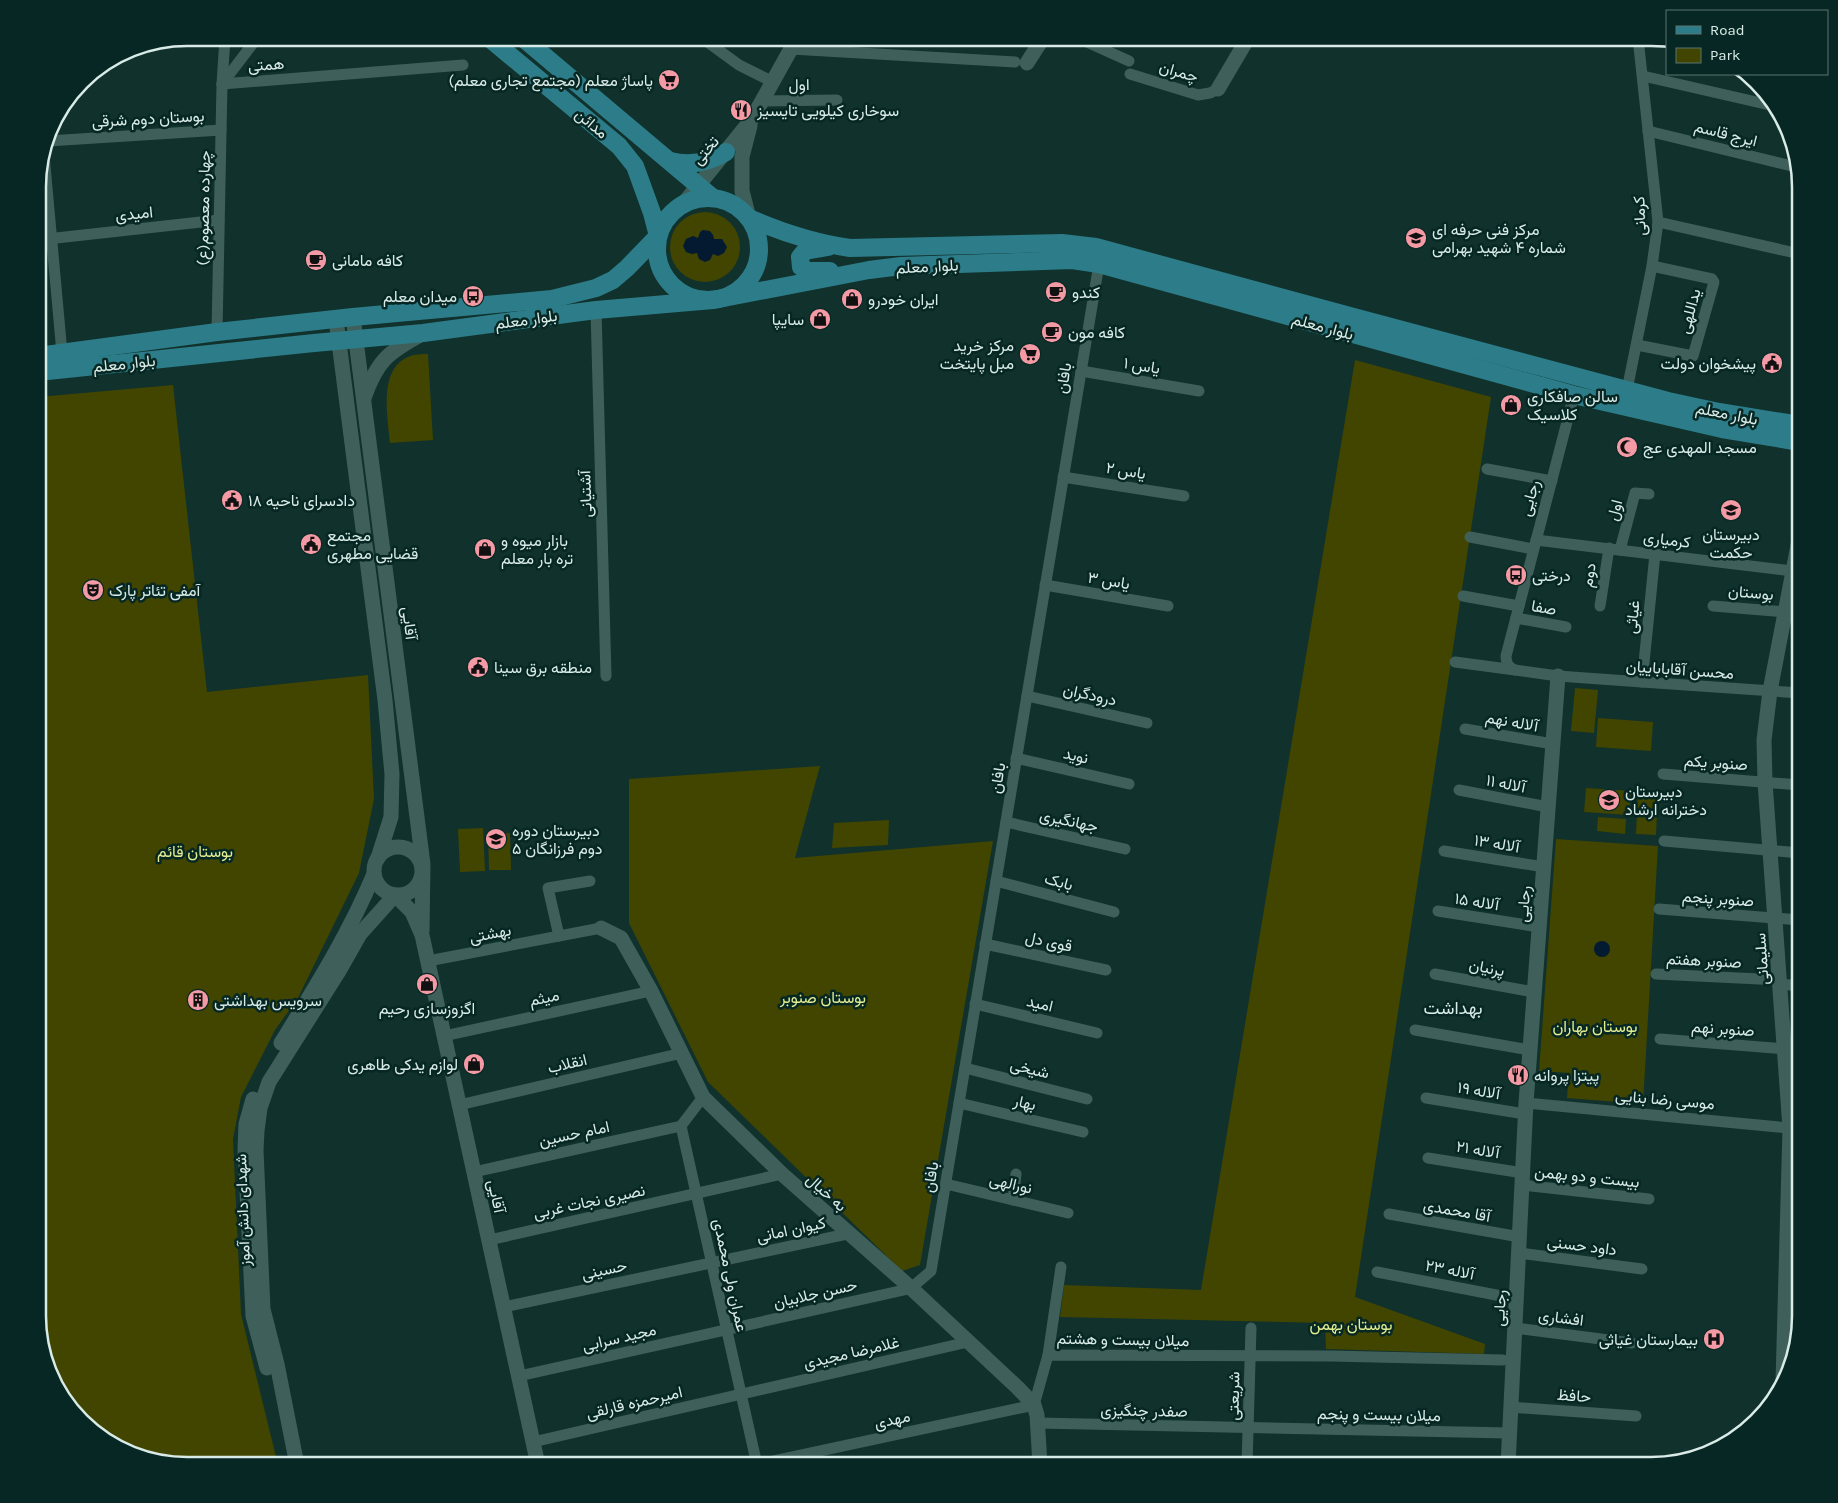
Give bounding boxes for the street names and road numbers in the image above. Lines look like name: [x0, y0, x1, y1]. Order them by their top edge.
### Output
street label: همتی: [247, 54, 285, 76]
street label: چمران: [1157, 57, 1201, 88]
street label: اول: [788, 75, 810, 95]
street label: مدائن: [571, 104, 612, 143]
street label: بوستان دوم شرقی: [91, 106, 205, 132]
street label: ایرج قاسم: [1692, 117, 1759, 152]
street label: تختی: [688, 132, 724, 169]
street label: چهارده معصوم(ع): [193, 150, 216, 266]
street label: کرمانی: [1629, 196, 1651, 236]
street label: امیدی: [114, 202, 154, 226]
street label: بلوار معلم: [895, 255, 959, 279]
street label: یداللهی: [1674, 286, 1706, 336]
street label: بلوار معلم: [494, 306, 559, 334]
street label: بلوار معلم: [1290, 309, 1356, 345]
street label: بلوار معلم: [92, 351, 156, 377]
street label: یاس ۱: [1122, 353, 1161, 379]
street label: بافان: [1052, 361, 1075, 395]
street label: بلوار معلم: [1694, 398, 1760, 430]
street label: یاس ۲: [1104, 458, 1147, 484]
street label: آشتیانی: [575, 469, 597, 518]
street label: رجایی: [1516, 478, 1544, 519]
street label: اول: [1603, 497, 1627, 523]
street label: کرمیاری: [1642, 527, 1692, 553]
street label: دوم: [1577, 562, 1601, 589]
street label: یاس ۳: [1086, 568, 1131, 594]
street label: بوستان: [1727, 581, 1774, 605]
street label: صفا: [1530, 596, 1558, 619]
street label: غیاثی: [1621, 599, 1645, 635]
street label: آقایی: [397, 605, 421, 642]
street label: محسن آقاباباییان: [1625, 656, 1735, 684]
street label: درودگران: [1061, 680, 1118, 710]
street label: آلاله نهم: [1484, 708, 1541, 737]
street label: نوید: [1061, 743, 1090, 769]
street label: صنوبر یکم: [1683, 751, 1748, 775]
street label: بافان: [986, 761, 1009, 795]
street label: آلاله ۱۱: [1485, 770, 1529, 797]
street label: جهانگیری: [1038, 805, 1100, 837]
street label: آلاله ۱۳: [1473, 831, 1522, 857]
street label: بابک: [1043, 869, 1075, 894]
street label: رجایی: [1513, 885, 1535, 923]
street label: صنوبر پنجم: [1681, 887, 1755, 912]
street label: آلاله ۱۵: [1453, 889, 1502, 915]
street label: بهشتی: [468, 920, 513, 948]
street label: قوی دل: [1024, 927, 1074, 957]
street label: سلیمانی: [1750, 932, 1774, 985]
street label: صنوبر هفتم: [1666, 949, 1742, 973]
street label: پرنیان: [1467, 955, 1506, 982]
street label: میثم: [527, 985, 561, 1011]
street label: امید: [1025, 991, 1055, 1016]
street label: صنوبر نهم: [1691, 1017, 1755, 1041]
street label: انقلاب: [546, 1050, 589, 1077]
street label: شیخی: [1008, 1054, 1051, 1083]
street label: آلاله ۱۹: [1456, 1078, 1503, 1103]
street label: موسی رضا بنایی: [1614, 1086, 1716, 1114]
street label: بهار: [1011, 1090, 1038, 1115]
street label: امام حسین: [537, 1117, 611, 1151]
street label: آلاله ۲۱: [1455, 1137, 1502, 1162]
street label: شهدای دانش آموز: [231, 1154, 255, 1267]
street label: بافان: [919, 1160, 942, 1194]
street label: بیست و دو بهمن: [1533, 1162, 1640, 1192]
street label: به خیال: [803, 1169, 851, 1215]
street label: نورالهی: [987, 1169, 1034, 1199]
street label: آقایی: [483, 1178, 510, 1216]
street label: نصیری نجات غربی: [531, 1180, 647, 1224]
street label: آقا محمدی: [1422, 1195, 1493, 1227]
street label: کیوان امانی: [755, 1213, 828, 1247]
street label: عمران ولی محمدی: [708, 1217, 752, 1334]
street label: داود حسنی: [1546, 1232, 1618, 1260]
street label: حسینی: [580, 1255, 629, 1285]
street label: آلاله ۲۳: [1424, 1255, 1477, 1284]
street label: حسن جلابیان: [771, 1275, 859, 1313]
street label: رجایی: [1489, 1289, 1511, 1327]
street label: افشاری: [1537, 1305, 1585, 1331]
street label: مجید سرابی: [580, 1320, 658, 1356]
street label: میلان بیست و هشتم: [1056, 1329, 1190, 1351]
street label: غلامرضا مجیدی: [801, 1332, 901, 1374]
street label: شریعتی: [1224, 1371, 1244, 1421]
street label: امیرحمزه قارلقی: [584, 1382, 684, 1424]
street label: حافظ: [1556, 1385, 1592, 1406]
street label: صفدر چنگیزی: [1100, 1400, 1188, 1423]
street label: میلان بیست و پنجم: [1317, 1404, 1441, 1427]
street label: مهدی: [872, 1406, 912, 1434]

